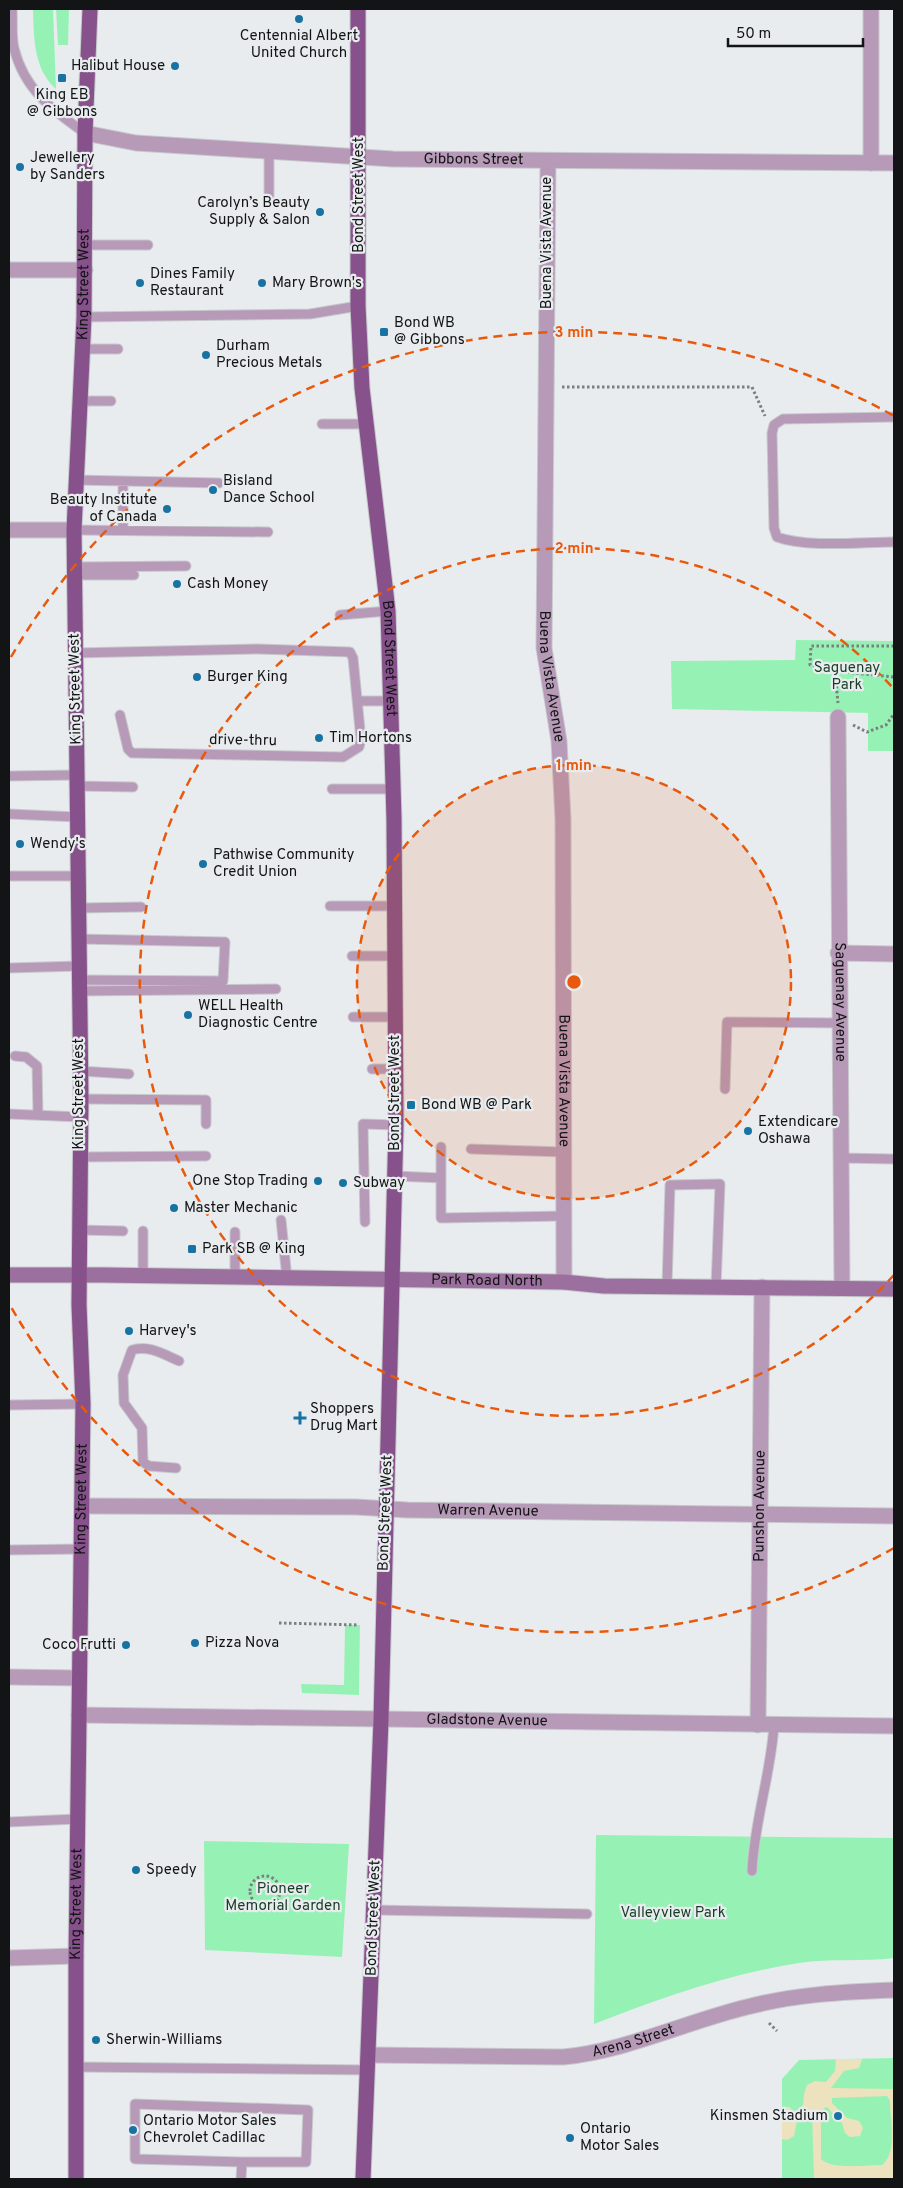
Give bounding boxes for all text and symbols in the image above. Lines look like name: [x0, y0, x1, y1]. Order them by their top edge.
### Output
marker: Centennial Albert United Church: [293, 13, 305, 25]
scale bar: [728, 15, 863, 47]
text: 50 m: [736, 25, 771, 44]
place label: Centennial Albert United Church: [240, 27, 358, 63]
place label: Halibut House: [71, 57, 165, 76]
marker: Halibut House: [169, 60, 181, 72]
marker: King EB @ Gibbons: [56, 72, 68, 84]
place label: King EB @ Gibbons: [27, 86, 97, 122]
street label: Bond Street West: [350, 137, 369, 253]
place label: Jewellery by Sanders: [30, 149, 105, 185]
street label: Gibbons Street: [424, 150, 524, 170]
marker: Jewellery by Sanders: [14, 161, 26, 173]
street label: Buena Vista Avenue: [538, 177, 557, 309]
place label: Carolyn’s Beauty Supply & Salon: [197, 194, 310, 230]
marker: Carolyn’s Beauty Supply & Salon: [314, 206, 326, 218]
street label: King Street West: [73, 228, 94, 341]
place label: Dines Family Restaurant: [150, 265, 235, 301]
place label: Mary Brown's: [272, 274, 362, 293]
marker: Dines Family Restaurant: [134, 277, 146, 289]
marker: Mary Brown's: [256, 277, 268, 289]
place label: Bond WB @ Gibbons: [394, 314, 465, 350]
text: 3 min: [554, 324, 594, 343]
marker: Bond WB @ Gibbons: [378, 326, 390, 338]
place label: Durham Precious Metals: [216, 337, 322, 373]
marker: Durham Precious Metals: [200, 349, 212, 361]
place label: Bisland Dance School: [223, 472, 315, 508]
marker: Bisland Dance School: [207, 484, 219, 496]
place label: Beauty Institute of Canada: [50, 491, 157, 527]
marker: Beauty Institute of Canada: [161, 503, 173, 515]
text: 2 min: [554, 540, 594, 559]
place label: Cash Money: [187, 575, 268, 594]
marker: Cash Money: [171, 578, 183, 590]
street label: Bond Street West: [377, 599, 401, 717]
street label: Buena Vista Avenue: [534, 610, 569, 744]
street label: King Street West: [66, 633, 86, 745]
park label: Saguenay Park: [814, 659, 880, 695]
place label: Burger King: [207, 668, 288, 687]
marker: Burger King: [191, 671, 203, 683]
place label: Tim Hortons: [329, 729, 412, 748]
street label: drive-thru: [209, 731, 277, 751]
marker: Tim Hortons: [313, 732, 325, 744]
text: 1 min: [556, 757, 592, 776]
place label: Wendy's: [30, 835, 86, 854]
marker: Wendy's: [14, 838, 26, 850]
place label: Pathwise Community Credit Union: [213, 846, 354, 882]
marker: Pathwise Community Credit Union: [197, 858, 209, 870]
street label: Saguenay Avenue: [830, 942, 850, 1062]
centre of rings: [565, 973, 583, 991]
place label: WELL Health Diagnostic Centre: [198, 997, 318, 1033]
marker: WELL Health Diagnostic Centre: [182, 1009, 194, 1021]
street label: Buena Vista Avenue: [554, 1014, 573, 1147]
street label: Bond Street West: [386, 1035, 405, 1151]
street label: King Street West: [70, 1038, 89, 1150]
place label: Bond WB @ Park: [421, 1096, 532, 1115]
marker: Bond WB @ Park: [405, 1099, 417, 1111]
place label: Extendicare Oshawa: [758, 1113, 838, 1149]
marker: Extendicare Oshawa: [742, 1125, 754, 1137]
place label: One Stop Trading: [192, 1172, 308, 1191]
place label: Subway: [353, 1174, 405, 1193]
marker: One Stop Trading: [312, 1175, 324, 1187]
marker: Subway: [337, 1177, 349, 1189]
place label: Master Mechanic: [184, 1199, 298, 1218]
marker: Master Mechanic: [168, 1202, 180, 1214]
place label: Park SB @ King: [202, 1240, 305, 1259]
marker: Park SB @ King: [186, 1243, 198, 1255]
street label: Park Road North: [431, 1270, 543, 1291]
place label: Harvey's: [139, 1322, 197, 1341]
marker: Harvey's: [123, 1325, 135, 1337]
place label: Shoppers Drug Mart: [310, 1400, 378, 1436]
marker: Shoppers Drug Mart: [294, 1412, 306, 1424]
street label: King Street West: [72, 1443, 92, 1555]
street label: Punshon Avenue: [750, 1450, 770, 1562]
street label: Bond Street West: [374, 1455, 398, 1571]
street label: Warren Avenue: [437, 1501, 539, 1521]
place label: Pizza Nova: [205, 1634, 279, 1653]
place label: Coco Frutti: [42, 1636, 116, 1655]
marker: Pizza Nova: [189, 1637, 201, 1649]
marker: Coco Frutti: [120, 1639, 132, 1651]
street label: Gladstone Avenue: [426, 1710, 548, 1731]
street label: King Street West: [66, 1848, 87, 1960]
street label: Bond Street West: [362, 1860, 386, 1976]
place label: Speedy: [146, 1861, 197, 1880]
marker: Speedy: [130, 1864, 142, 1876]
park label: Pioneer Memorial Garden: [225, 1880, 341, 1916]
park label: Valleyview Park: [620, 1904, 726, 1923]
street label: Arena Street: [590, 2020, 677, 2062]
place label: Sherwin-Williams: [106, 2031, 222, 2050]
marker: Sherwin-Williams: [90, 2034, 102, 2046]
place label: Kinsmen Stadium: [710, 2107, 828, 2126]
marker: Kinsmen Stadium: [832, 2110, 844, 2122]
place label: Ontario Motor Sales Chevrolet Cadillac: [143, 2112, 277, 2148]
place label: Ontario Motor Sales: [580, 2120, 659, 2156]
marker: Ontario Motor Sales Chevrolet Cadillac: [127, 2124, 139, 2136]
marker: Ontario Motor Sales: [564, 2132, 576, 2144]

